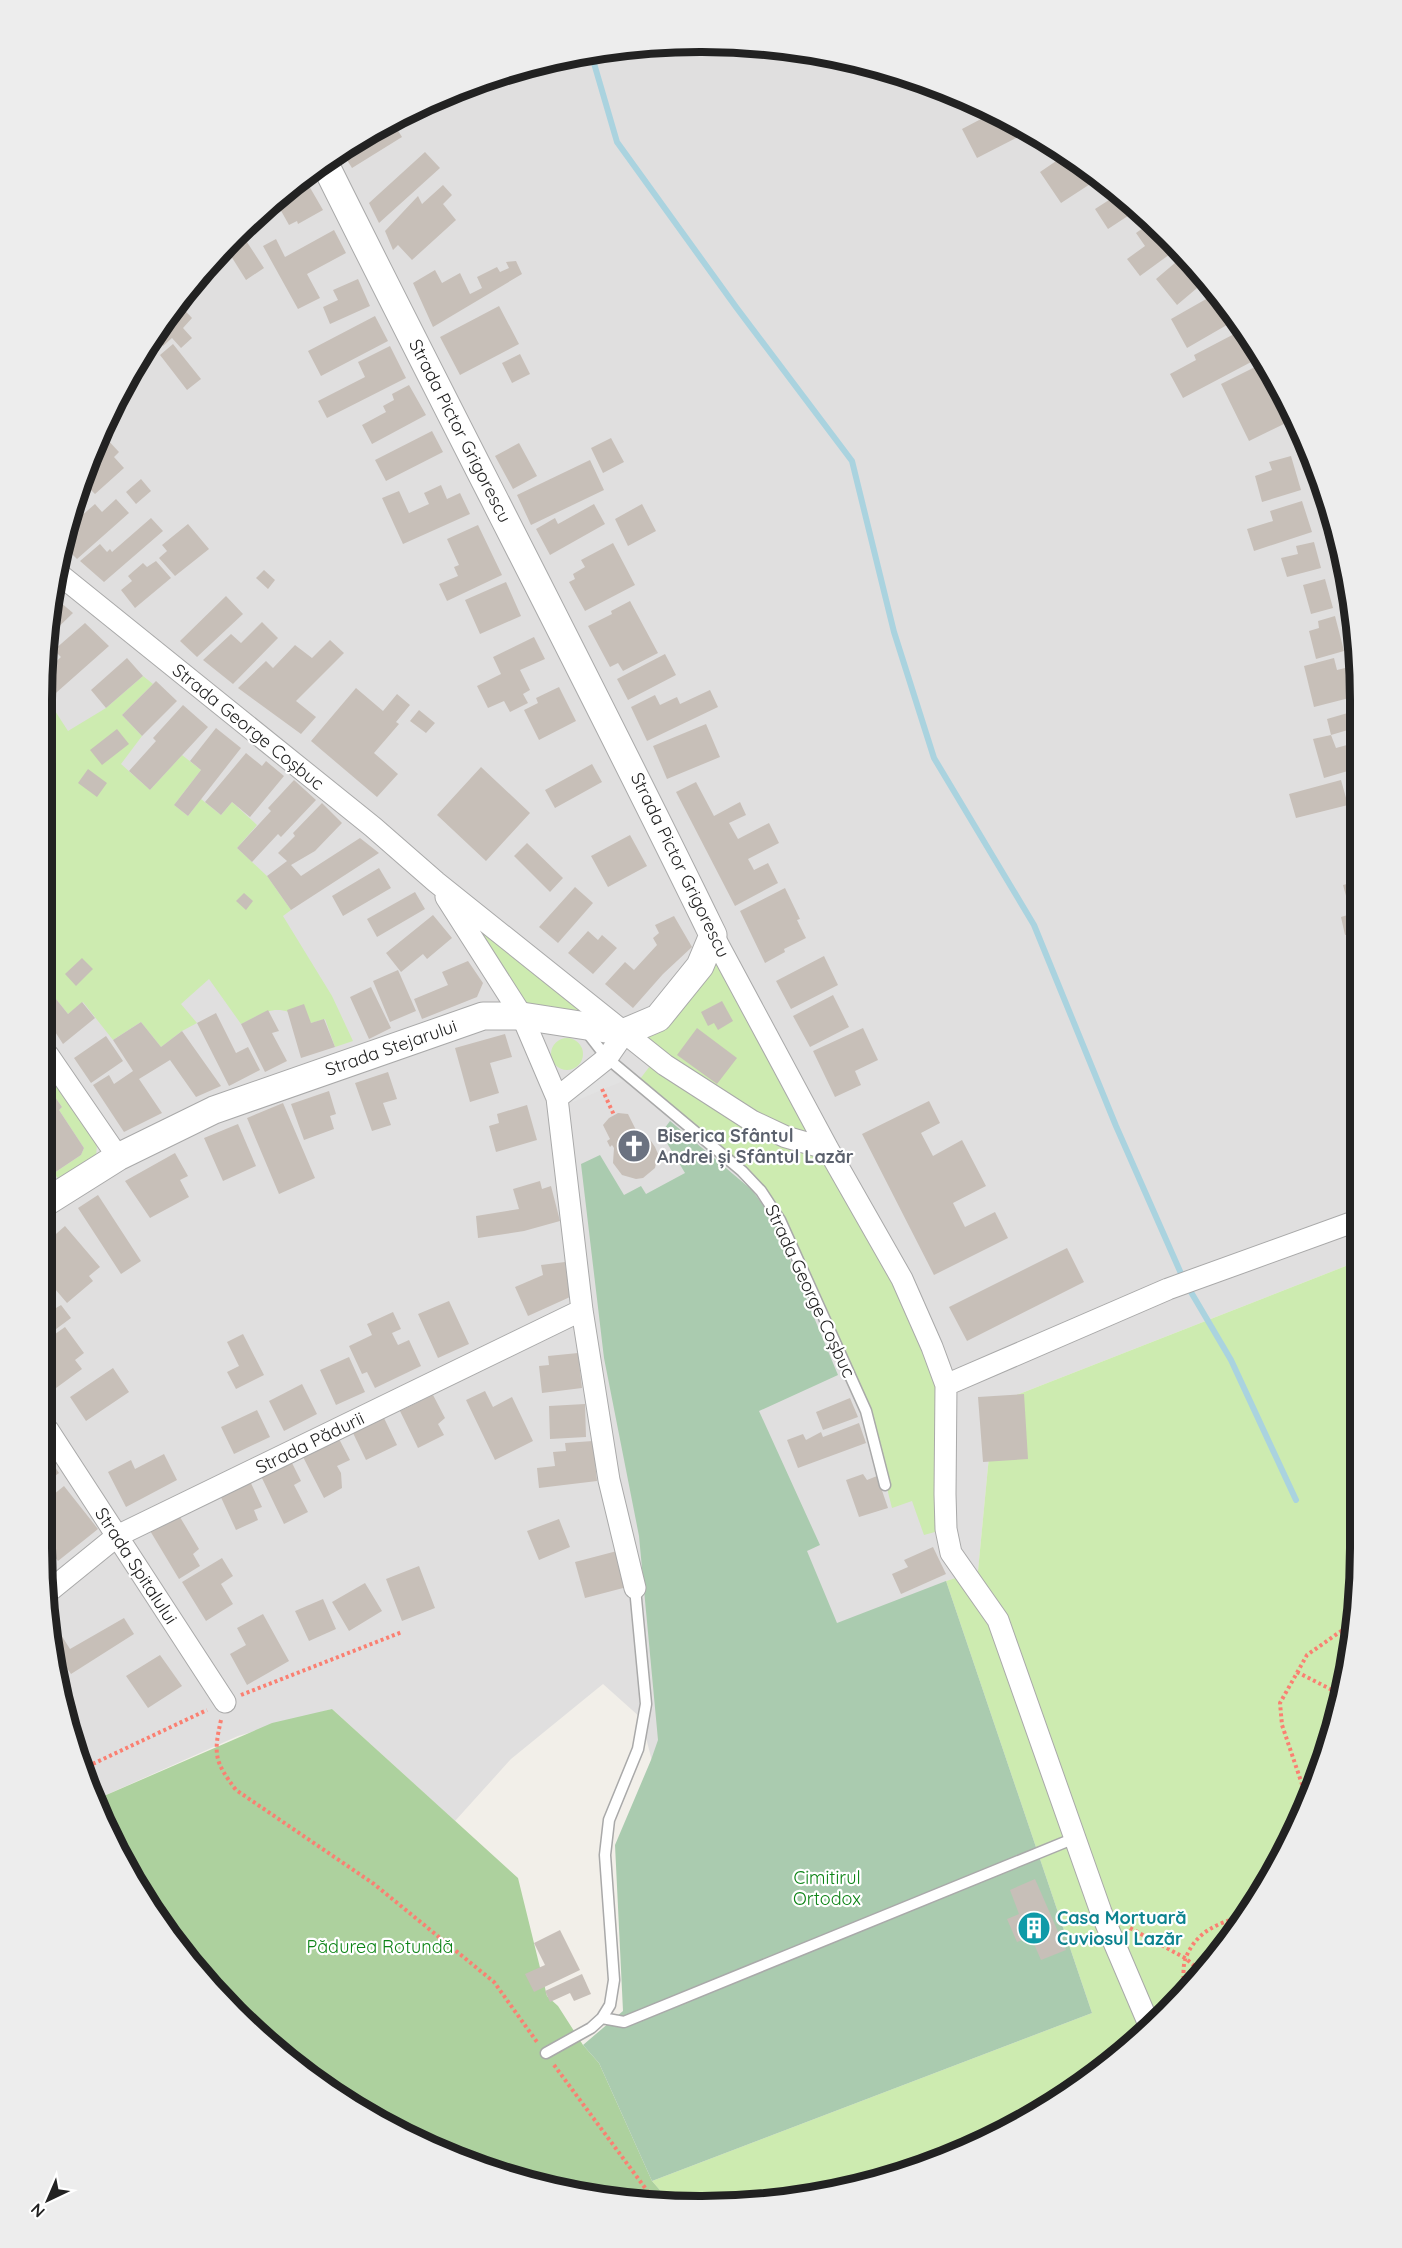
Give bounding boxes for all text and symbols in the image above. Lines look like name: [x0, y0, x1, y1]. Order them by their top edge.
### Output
street label: Strada Pictor Grigorescu: [404, 335, 517, 526]
street label: Strada George Coșbuc: [168, 658, 329, 795]
street label: Strada Pictor Grigorescu: [626, 769, 735, 961]
street label: Strada Stejarului: [322, 1014, 460, 1081]
place label: Biserica Sfântul Andrei și Sfântul Lazăr: [657, 1124, 854, 1169]
church icon: Biserica Sfântul Andrei și Sfântul Lazăr: [616, 1128, 652, 1164]
street label: Strada George Coșbuc: [760, 1201, 861, 1381]
street label: Strada Pădurii: [252, 1406, 368, 1479]
street label: Strada Spitalului: [90, 1503, 183, 1629]
park label: Cimitirul Ortodox: [793, 1866, 861, 1910]
place label: Casa Mortuară Cuviosul Lazăr: [1057, 1906, 1187, 1950]
building icon: Casa Mortuară Cuviosul Lazăr: [1016, 1910, 1052, 1946]
park label: Pădurea Rotundă: [307, 1935, 454, 1958]
north arrow: [18, 2170, 78, 2230]
text: N: [26, 2200, 49, 2222]

